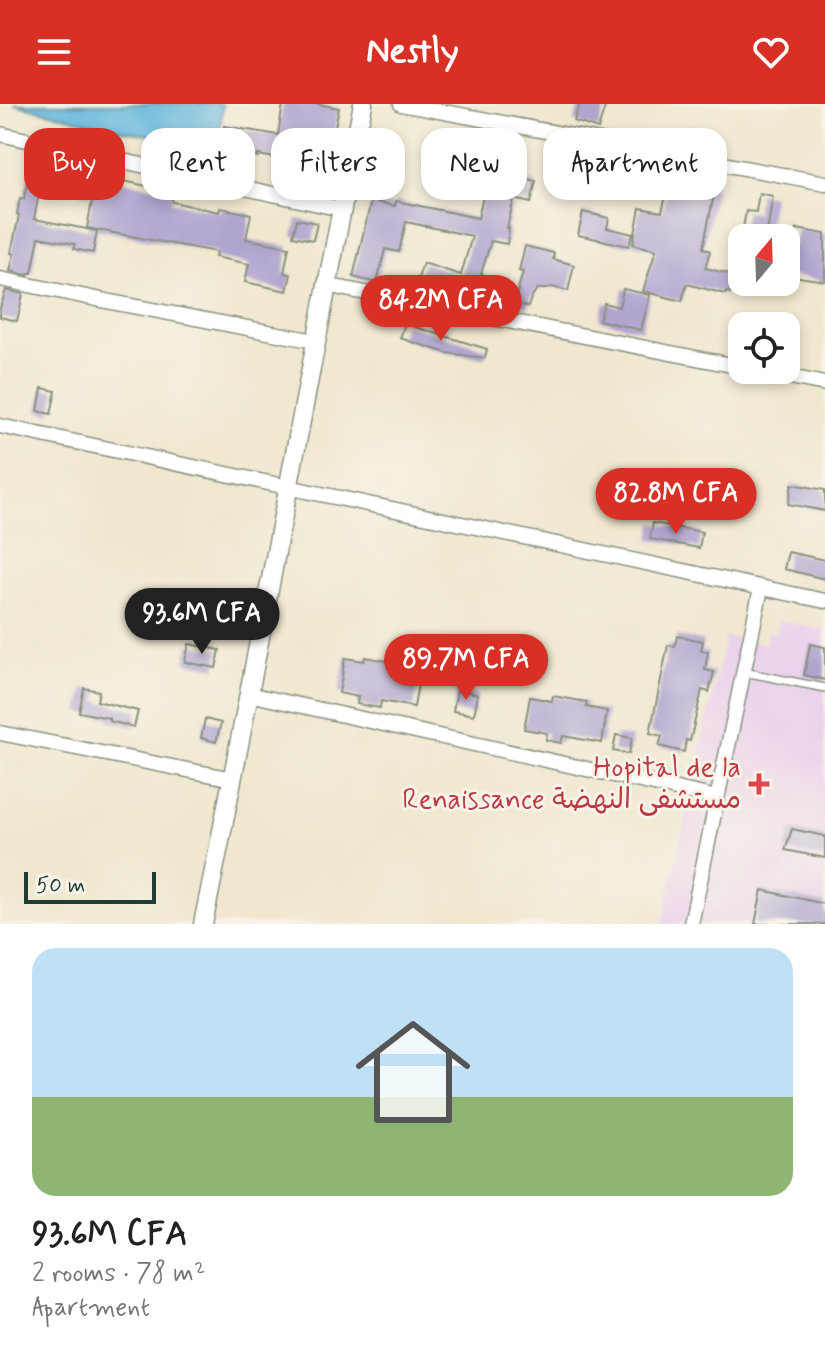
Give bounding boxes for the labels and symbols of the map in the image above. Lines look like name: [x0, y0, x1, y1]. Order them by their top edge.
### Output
north arrow: [728, 224, 800, 296]
pin: 84.2M CFA: [349, 275, 533, 343]
pin: 82.8M CFA: [584, 468, 768, 536]
pin: 93.6M CFA: [110, 588, 294, 656]
pin: 89.7M CFA: [374, 634, 558, 702]
place label: Hopital de la Renaissance مستشفى النهضة: [402, 750, 741, 819]
marker: Hopital de la Renaissance مستشفى النهضة: [748, 773, 770, 795]
scale bar: [24, 868, 156, 904]

